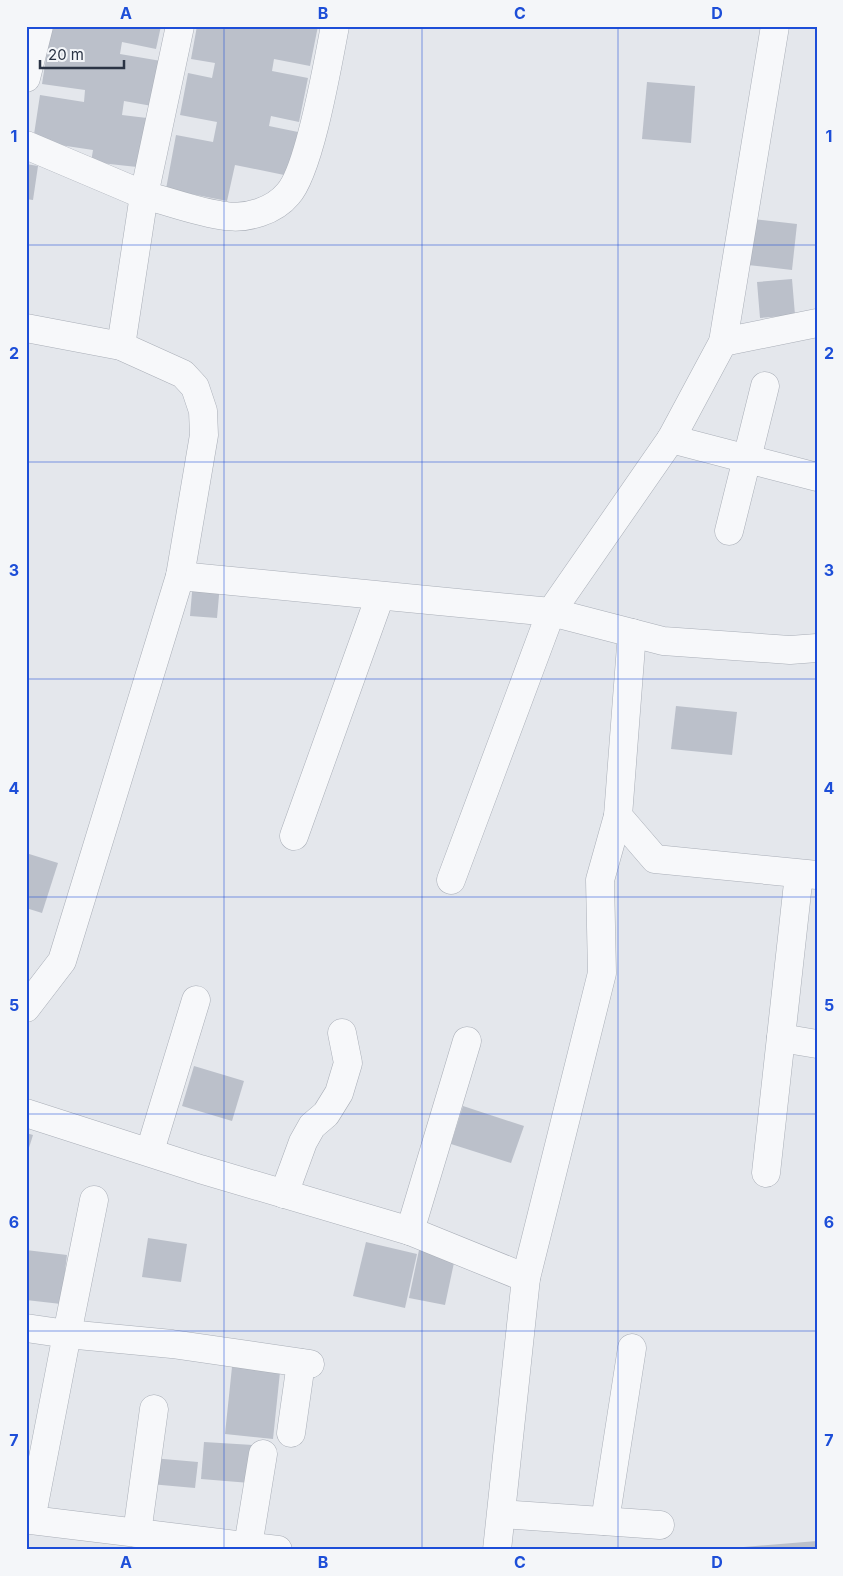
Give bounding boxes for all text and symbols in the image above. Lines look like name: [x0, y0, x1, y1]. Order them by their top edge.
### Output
text: A: [120, 3, 132, 23]
text: B: [318, 3, 328, 23]
text: C: [514, 3, 526, 23]
text: D: [711, 3, 723, 23]
scale bar: [40, 38, 124, 70]
text: 20 m: [48, 45, 84, 64]
text: 1: [11, 126, 17, 146]
text: 1: [826, 126, 832, 146]
text: 2: [9, 343, 19, 363]
text: 2: [824, 343, 834, 363]
text: 3: [9, 560, 19, 580]
text: 3: [824, 560, 834, 580]
text: 4: [9, 778, 20, 798]
text: 4: [824, 778, 835, 798]
text: 5: [9, 995, 19, 1015]
text: 5: [824, 995, 834, 1015]
text: 6: [9, 1212, 19, 1232]
text: 6: [824, 1212, 834, 1232]
text: 7: [9, 1430, 19, 1450]
text: 7: [824, 1430, 834, 1450]
text: A: [120, 1552, 132, 1572]
text: B: [318, 1552, 328, 1572]
text: C: [514, 1552, 526, 1572]
text: D: [711, 1552, 723, 1572]

